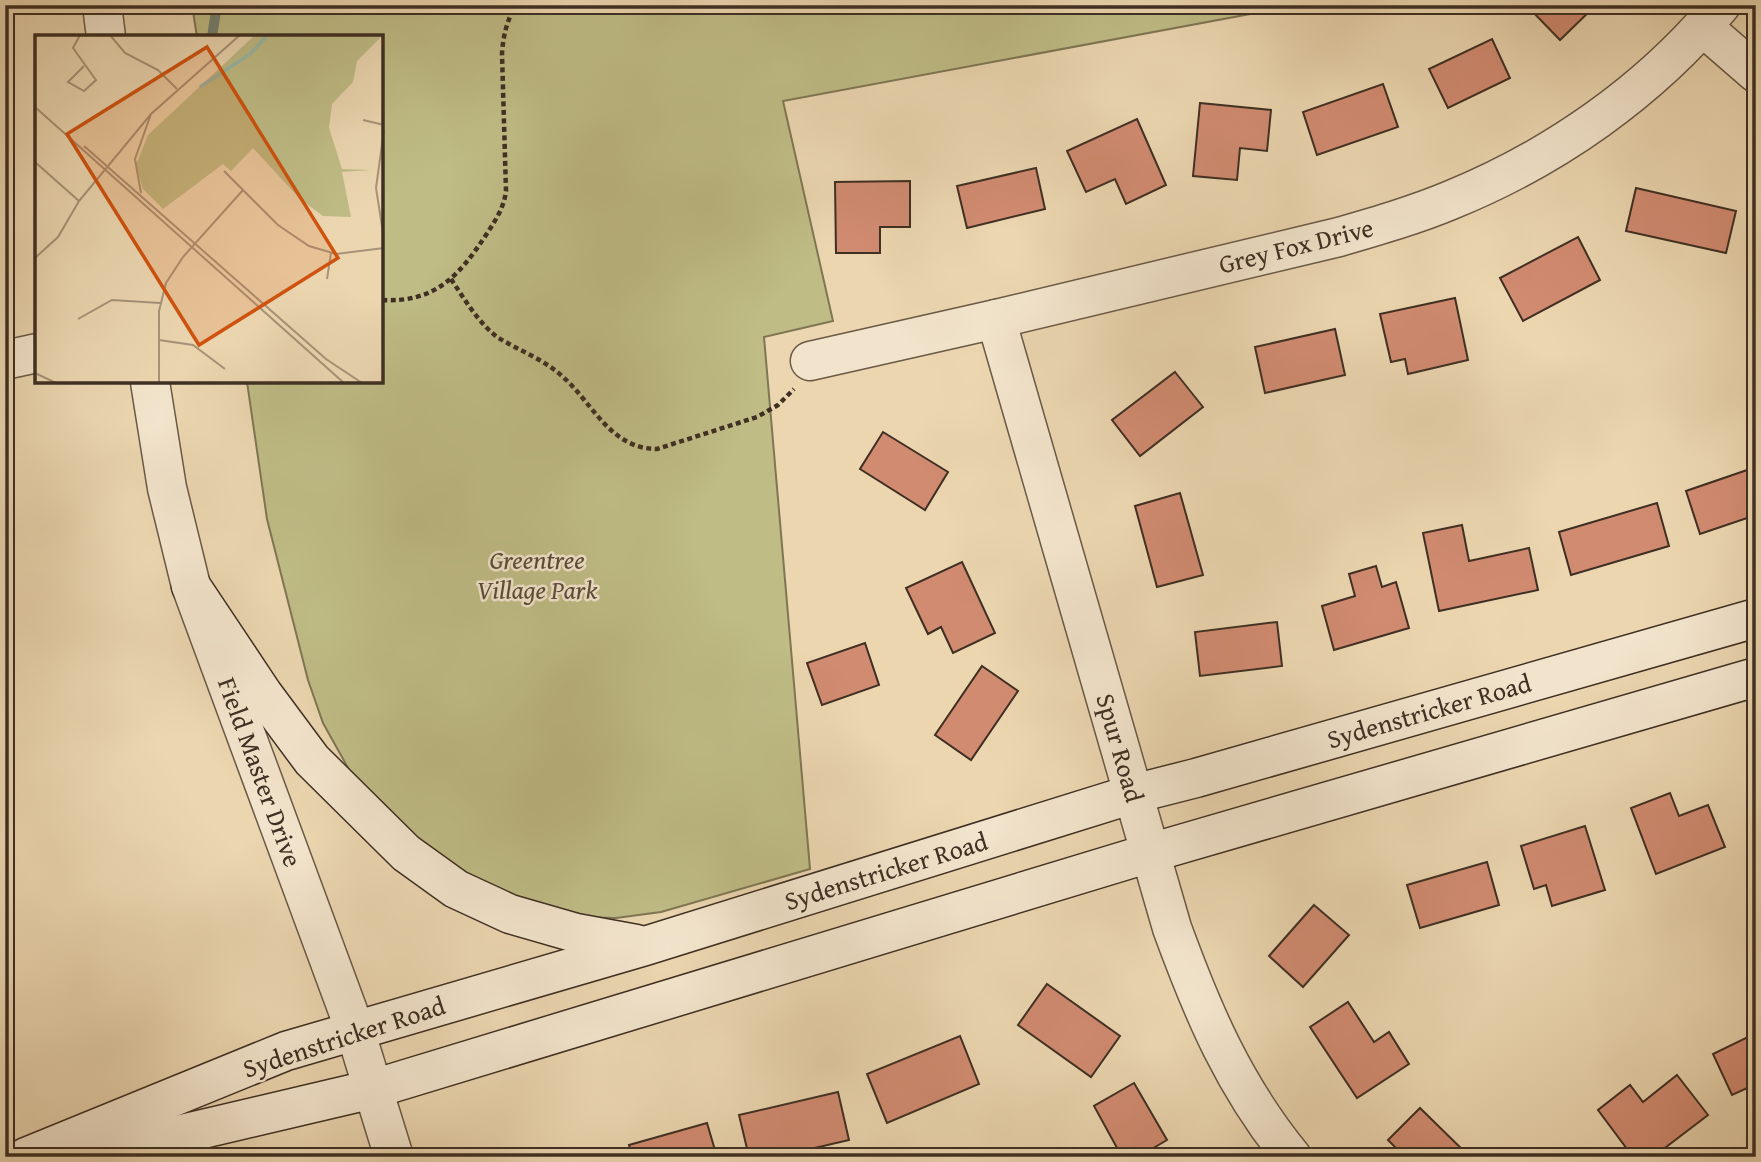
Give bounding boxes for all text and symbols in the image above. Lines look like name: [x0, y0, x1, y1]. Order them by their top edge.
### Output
inset map: [35, 35, 383, 383]
street label: Grey Fox Drive: [1214, 207, 1377, 284]
park label: Greentree Village Park: [477, 540, 597, 609]
street label: Sydenstricker Road: [1322, 663, 1536, 758]
street label: Field Master Drive: [208, 672, 313, 872]
street label: Spur Road: [1086, 689, 1155, 807]
street label: Sydenstricker Road: [779, 821, 992, 920]
street label: Sydenstricker Road: [238, 985, 450, 1088]

